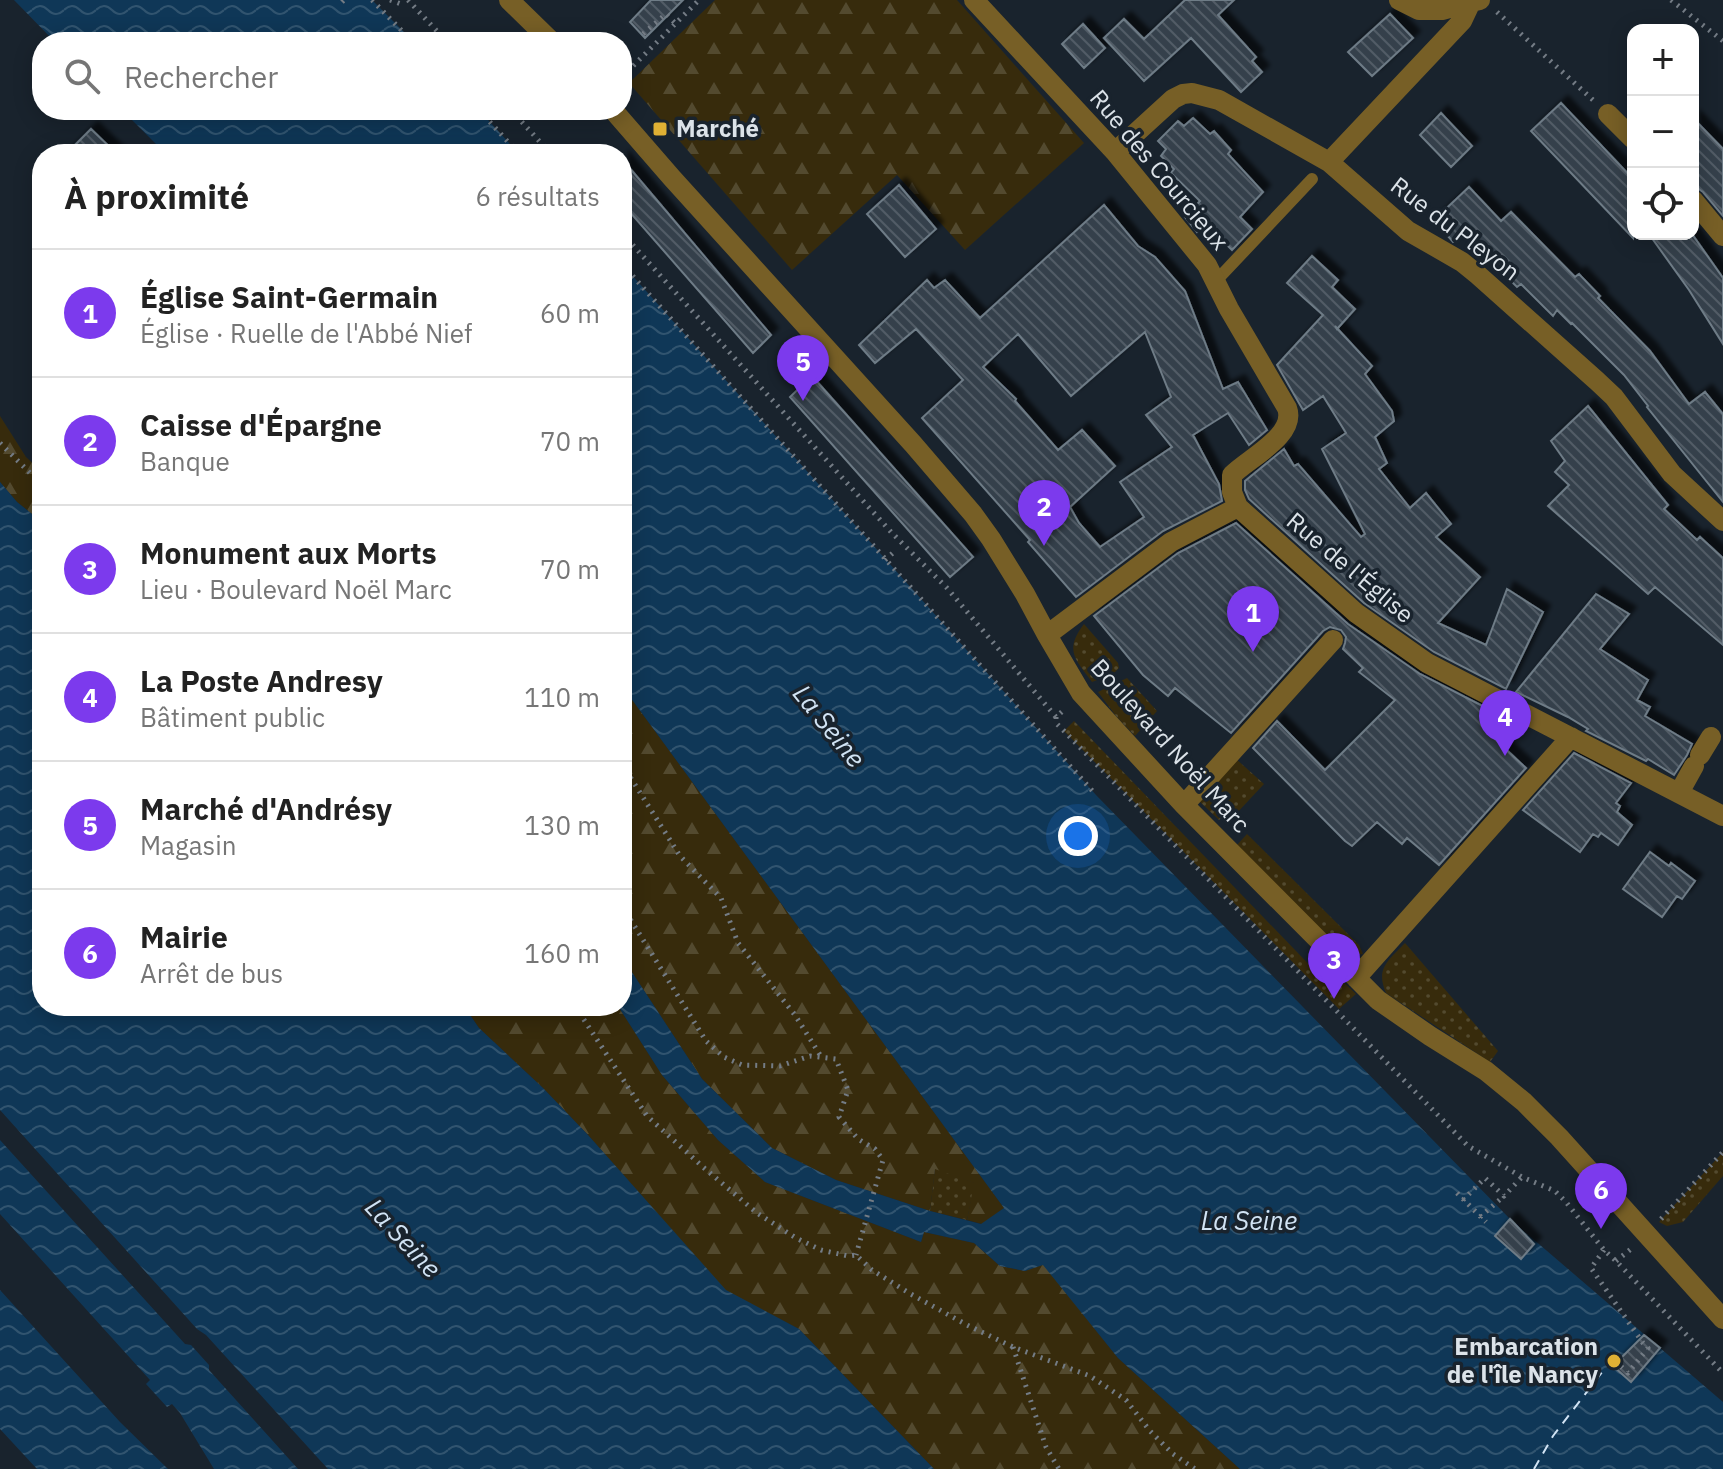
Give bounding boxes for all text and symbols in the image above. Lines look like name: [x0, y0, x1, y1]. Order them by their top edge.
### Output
map controls: [1627, 24, 1699, 240]
button: +: [1627, 24, 1699, 96]
search box: [32, 32, 632, 120]
icon: search: [60, 54, 104, 98]
text: Rechercher: [124, 57, 278, 96]
street label: Rue des Courcieux: [1083, 82, 1236, 256]
button: −: [1627, 96, 1699, 168]
place label: Marché: [676, 112, 759, 144]
marker: Marché: [651, 120, 669, 138]
button: locate: [1627, 168, 1699, 240]
street label: Rue du Pleyon: [1384, 169, 1527, 287]
text: À proximité: [64, 174, 249, 218]
text: 6 résultats: [475, 179, 600, 213]
text: Église Saint-Germain: [140, 277, 438, 316]
text: 1: [82, 296, 98, 330]
text: 60 m: [540, 296, 600, 330]
text: Église · Ruelle de l'Abbé Nief: [140, 316, 473, 350]
pin: 5: [777, 335, 829, 401]
text: Caisse d'Épargne: [140, 405, 382, 444]
text: 2: [82, 424, 98, 458]
text: 70 m: [540, 424, 600, 458]
text: Banque: [140, 444, 230, 478]
pin: 2: [1018, 480, 1070, 546]
street label: Rue de l'Église: [1280, 505, 1421, 630]
text: Monument aux Morts: [140, 533, 437, 572]
text: 3: [82, 552, 98, 586]
text: 70 m: [540, 552, 600, 586]
text: Lieu · Boulevard Noël Marc: [140, 572, 452, 606]
pin: 1: [1227, 586, 1279, 652]
street label: Boulevard Noël Marc: [1084, 651, 1257, 839]
text: La Poste Andresy: [140, 661, 383, 700]
water label: La Seine: [786, 677, 873, 774]
text: 4: [82, 680, 98, 714]
text: 110 m: [524, 680, 600, 714]
pin: 4: [1479, 690, 1531, 756]
text: Bâtiment public: [140, 700, 325, 734]
text: Marché d'Andrésy: [140, 789, 392, 828]
text: 5: [82, 808, 98, 842]
text: 130 m: [524, 808, 600, 842]
your location: [1058, 816, 1098, 856]
text: Magasin: [140, 828, 236, 862]
text: Mairie: [140, 917, 228, 956]
pin: 3: [1308, 933, 1360, 999]
text: 6: [82, 936, 98, 970]
text: 160 m: [524, 936, 600, 970]
text: Arrêt de bus: [140, 956, 283, 990]
pin: 6: [1575, 1163, 1627, 1229]
water label: La Seine: [358, 1190, 449, 1284]
water label: La Seine: [1201, 1203, 1297, 1237]
place label: Embarcation de l'île Nancy: [1447, 1330, 1598, 1390]
marker: Embarcation de l'île Nancy: [1605, 1352, 1623, 1370]

